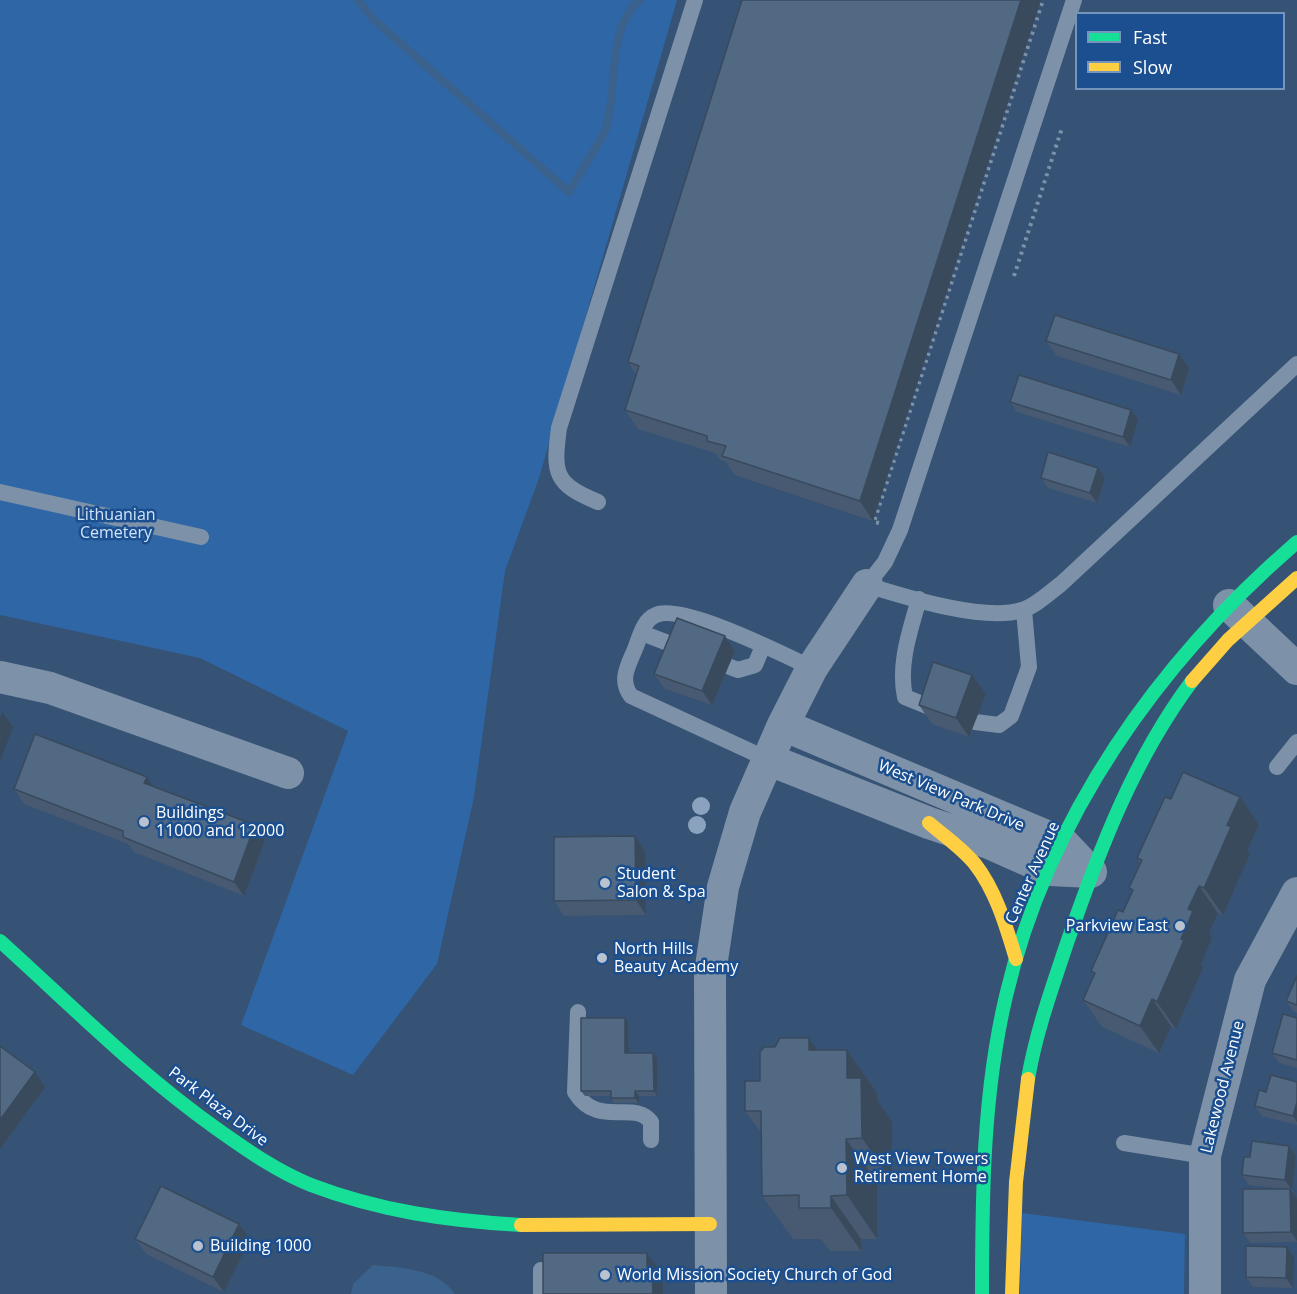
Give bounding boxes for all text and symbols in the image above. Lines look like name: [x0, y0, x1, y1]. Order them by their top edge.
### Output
legend: [1075, 12, 1285, 90]
text: Fast: [1133, 25, 1167, 49]
text: Slow: [1133, 55, 1172, 79]
park label: Lithuanian Cemetery: [76, 505, 156, 543]
street label: West View Park Drive: [875, 756, 1027, 836]
place label: Buildings 11000 and 12000: [156, 803, 284, 841]
marker: Buildings 11000 and 12000: [137, 815, 151, 829]
street label: Center Avenue: [1002, 819, 1064, 927]
place label: Student Salon & Spa: [617, 864, 706, 902]
marker: Student Salon & Spa: [598, 876, 612, 890]
place label: Parkview East: [1066, 916, 1168, 936]
marker: Parkview East: [1173, 919, 1187, 933]
place label: North Hills Beauty Academy: [614, 939, 738, 977]
marker: North Hills Beauty Academy: [595, 951, 609, 965]
street label: Lakewood Avenue: [1197, 1019, 1249, 1155]
street label: Park Plaza Drive: [164, 1063, 272, 1151]
place label: West View Towers Retirement Home: [854, 1149, 988, 1187]
marker: West View Towers Retirement Home: [835, 1161, 849, 1175]
place label: Building 1000: [210, 1236, 311, 1256]
marker: Building 1000: [191, 1239, 205, 1253]
place label: World Mission Society Church of God: [617, 1265, 892, 1285]
marker: World Mission Society Church of God: [598, 1268, 612, 1282]

